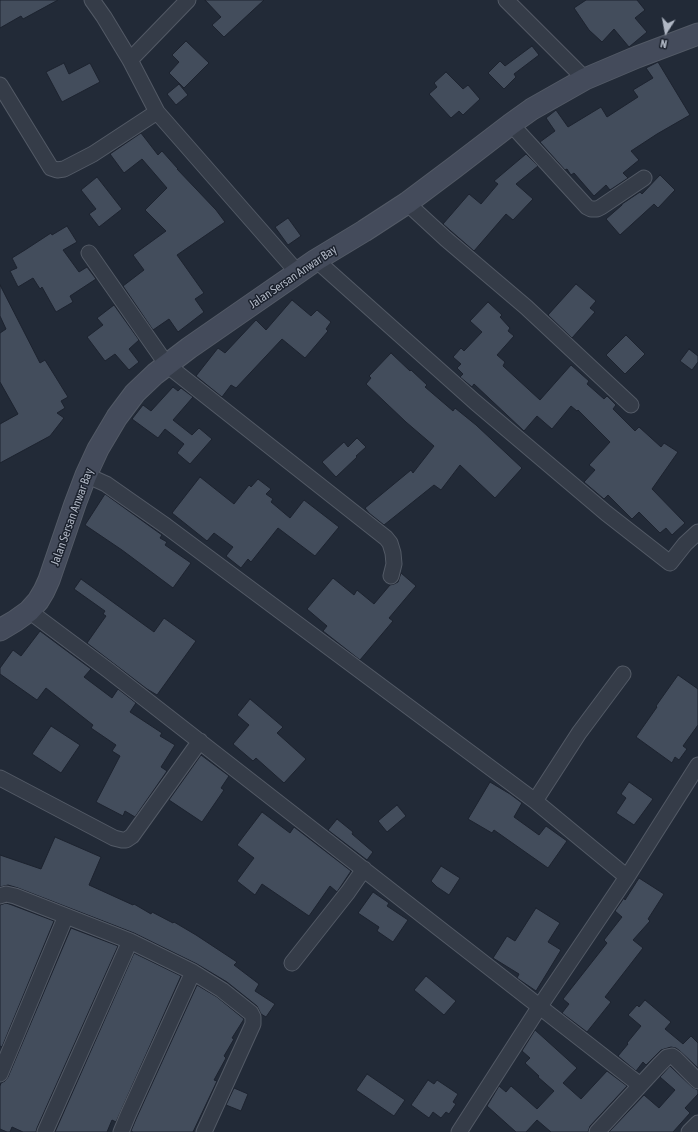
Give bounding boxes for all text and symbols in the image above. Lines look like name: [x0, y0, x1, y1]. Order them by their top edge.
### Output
north arrow: [646, 12, 686, 52]
text: N: [659, 37, 668, 50]
street label: Jalan Sersan Anwar Bay: [246, 242, 340, 312]
street label: Jalan Sersan Anwar Bay: [48, 466, 96, 568]

